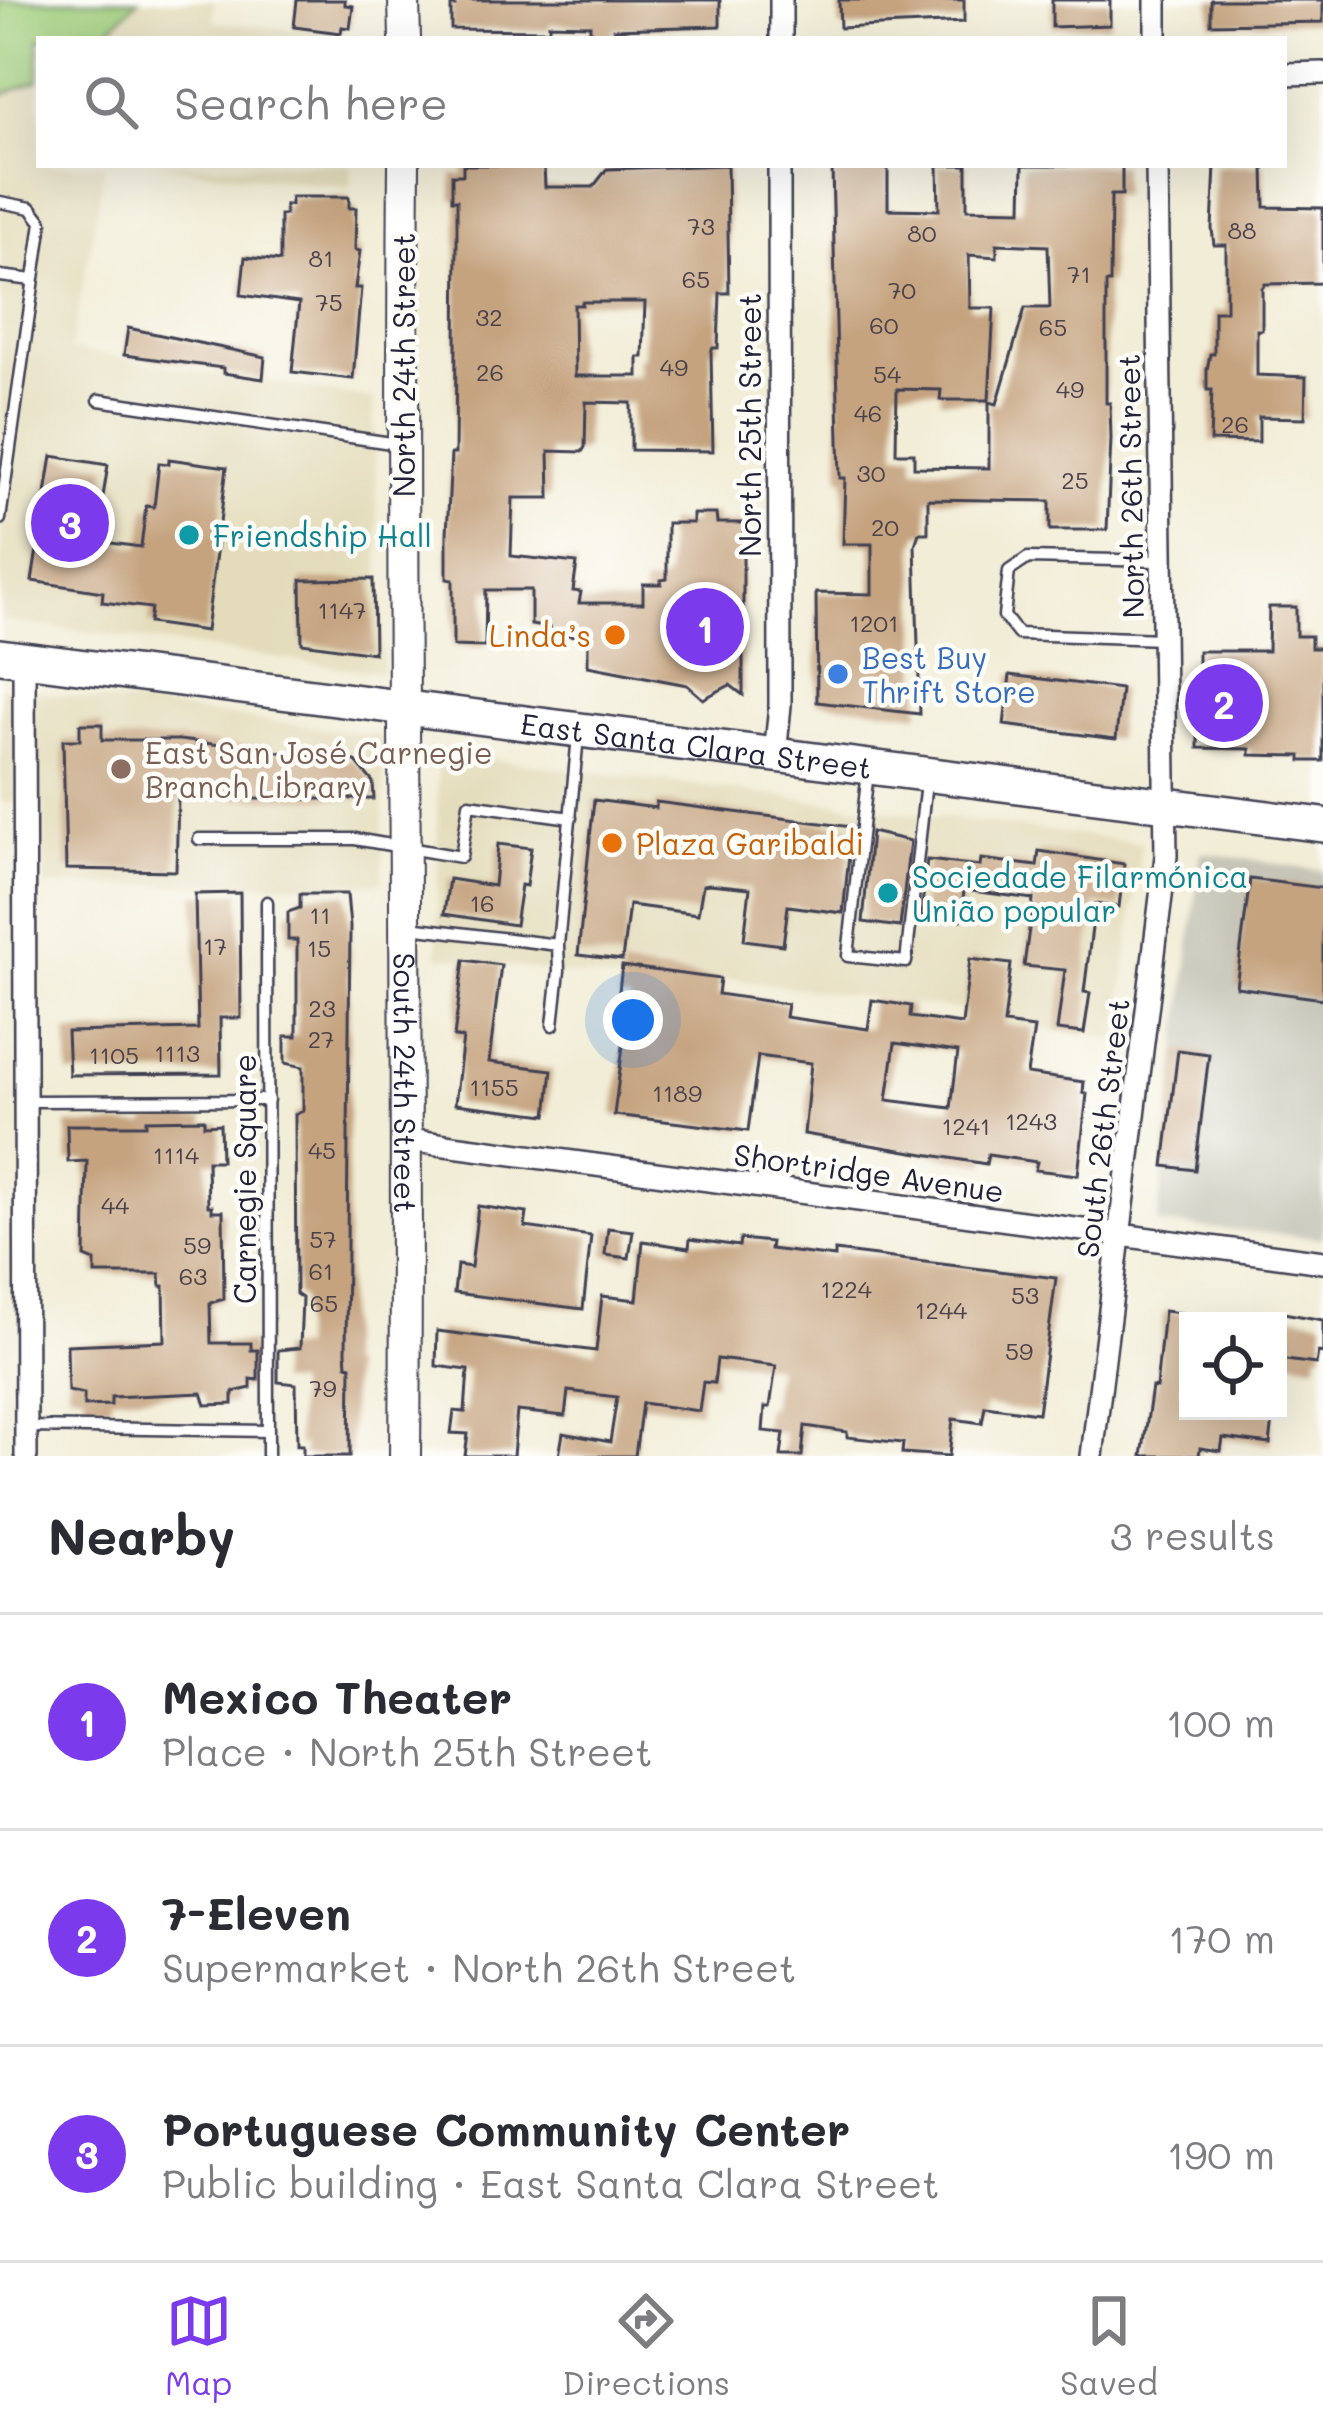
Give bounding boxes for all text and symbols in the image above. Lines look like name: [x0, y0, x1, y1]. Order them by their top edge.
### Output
search box: [36, 36, 1287, 168]
icon: search: [78, 69, 144, 135]
text: Search here: [174, 73, 448, 131]
house number: 73: [687, 210, 715, 241]
house number: 88: [1227, 214, 1257, 245]
house number: 80: [907, 217, 937, 248]
street label: North 24th Street: [383, 233, 423, 497]
house number: 81: [308, 242, 334, 273]
house number: 71: [1067, 258, 1091, 289]
house number: 65: [682, 263, 710, 294]
house number: 70: [888, 274, 916, 305]
house number: 75: [315, 286, 343, 317]
street label: North 25th Street: [729, 293, 769, 557]
house number: 32: [475, 301, 503, 332]
house number: 60: [869, 309, 899, 340]
house number: 65: [1039, 311, 1067, 342]
house number: 49: [660, 351, 688, 382]
street label: North 26th Street: [1108, 353, 1152, 619]
house number: 26: [476, 356, 504, 387]
house number: 54: [873, 358, 901, 389]
house number: 49: [1056, 373, 1084, 404]
house number: 46: [854, 397, 882, 428]
house number: 26: [1221, 408, 1249, 439]
house number: 30: [857, 457, 886, 488]
house number: 25: [1061, 464, 1089, 495]
pin: 3: [31, 478, 109, 568]
house number: 20: [871, 511, 899, 542]
place label: Friendship Hall: [213, 515, 432, 555]
marker: Friendship Hall: [176, 522, 202, 548]
pin: 1: [666, 582, 744, 672]
house number: 1147: [318, 594, 366, 625]
house number: 1201: [849, 607, 899, 638]
place label: Linda’s: [489, 615, 591, 655]
marker: Linda’s: [602, 622, 628, 648]
place label: Best Buy Thrift Store: [862, 637, 1036, 711]
pin: 2: [1185, 658, 1263, 748]
marker: Best Buy Thrift Store: [825, 661, 851, 687]
street label: East Santa Clara Street: [518, 703, 874, 787]
place label: East San José Carnegie Branch Library: [145, 732, 493, 806]
marker: East San José Carnegie Branch Library: [108, 756, 134, 782]
place label: Plaza Garibaldi: [636, 823, 864, 863]
marker: Plaza Garibaldi: [599, 830, 625, 856]
place label: Sociedade Filarmónica União popular: [912, 856, 1248, 930]
marker: Sociedade Filarmónica União popular: [875, 880, 901, 906]
house number: 16: [469, 887, 495, 918]
house number: 11: [309, 899, 331, 930]
house number: 17: [203, 930, 227, 961]
house number: 15: [307, 932, 331, 963]
street label: South 24th Street: [385, 953, 426, 1213]
your location: [603, 990, 663, 1050]
house number: 23: [308, 992, 336, 1023]
street label: South 26th Street: [1066, 996, 1138, 1260]
house number: 27: [308, 1023, 334, 1054]
house number: 1113: [154, 1037, 200, 1068]
house number: 1105: [89, 1039, 139, 1070]
street label: Carnegie Square: [224, 1054, 264, 1304]
house number: 1155: [469, 1071, 519, 1102]
house number: 1189: [652, 1077, 702, 1108]
house number: 1243: [1005, 1105, 1057, 1136]
house number: 1241: [942, 1110, 990, 1141]
street label: Shortridge Avenue: [731, 1133, 1007, 1211]
house number: 45: [308, 1134, 336, 1165]
house number: 1114: [153, 1139, 199, 1170]
house number: 44: [101, 1189, 129, 1220]
house number: 57: [309, 1223, 337, 1254]
house number: 59: [183, 1229, 211, 1260]
house number: 61: [308, 1255, 334, 1286]
house number: 63: [179, 1260, 207, 1291]
house number: 1224: [820, 1273, 872, 1304]
house number: 53: [1011, 1279, 1039, 1310]
house number: 65: [310, 1287, 338, 1318]
house number: 1244: [915, 1294, 967, 1325]
map controls: [1179, 1312, 1287, 1420]
button: locate: [1179, 1312, 1287, 1420]
house number: 59: [1005, 1335, 1033, 1366]
house number: 79: [309, 1372, 337, 1403]
text: Nearby: [48, 1501, 235, 1568]
text: 3 results: [1110, 1509, 1275, 1560]
text: Mexico Theater: [162, 1667, 512, 1725]
text: 1: [78, 1696, 96, 1747]
text: 100 m: [1166, 1696, 1275, 1747]
text: Place · North 25th Street: [162, 1725, 652, 1776]
text: 7-Eleven: [162, 1883, 351, 1941]
text: 2: [76, 1912, 98, 1963]
text: 170 m: [1168, 1912, 1275, 1963]
text: Supermarket · North 26th Street: [162, 1941, 796, 1992]
text: Portuguese Community Center: [162, 2099, 850, 2157]
text: 3: [75, 2128, 99, 2179]
text: 190 m: [1167, 2128, 1275, 2179]
text: Public building · East Santa Clara Street: [162, 2157, 939, 2208]
tab: Map: [165, 2288, 232, 2403]
tab: Directions: [562, 2288, 730, 2403]
tab: Saved: [1060, 2288, 1158, 2403]

